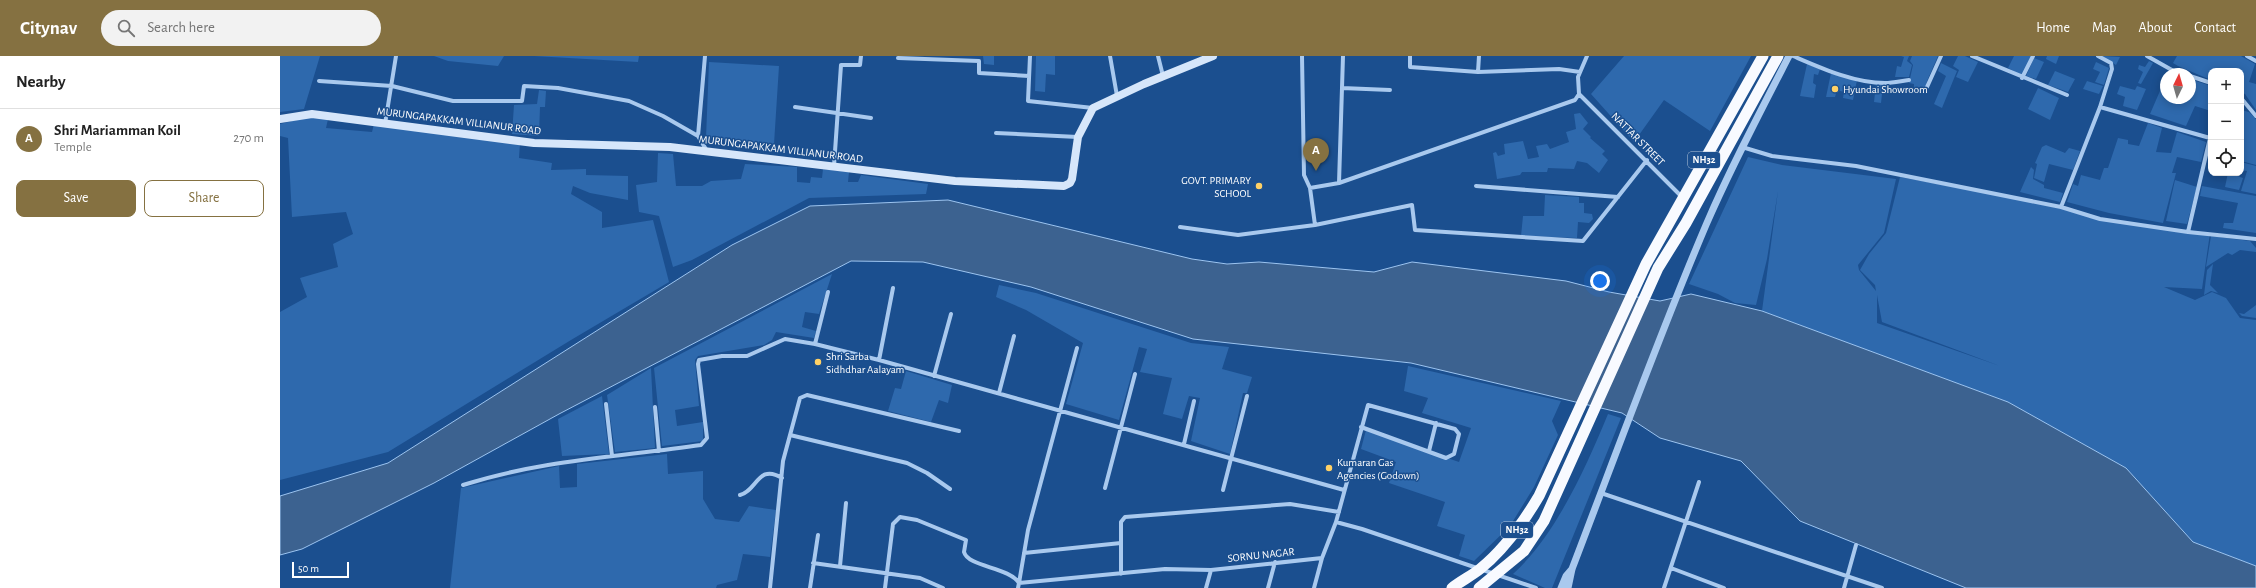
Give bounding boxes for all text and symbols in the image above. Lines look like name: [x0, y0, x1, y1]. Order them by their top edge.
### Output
search box: [101, 10, 381, 46]
icon: search: [115, 17, 137, 39]
text: Citynav: [20, 19, 77, 38]
text: Search here: [147, 20, 215, 35]
text: Home: [2036, 21, 2070, 35]
text: Map: [2092, 21, 2116, 35]
text: About: [2138, 21, 2172, 35]
text: Contact: [2194, 21, 2236, 35]
north arrow: [2160, 68, 2196, 104]
map controls: [2208, 68, 2244, 176]
button: +: [2208, 68, 2244, 104]
text: Nearby: [16, 73, 66, 90]
marker: Hyundai Showroom: [1830, 84, 1840, 94]
place label: Hyundai Showroom: [1843, 84, 1928, 95]
button: −: [2208, 104, 2244, 140]
street label: MURUNGAPAKKAM VILLIANUR ROAD: [376, 105, 542, 137]
street label: NATTAR STREET: [1609, 110, 1667, 168]
text: Shri Mariamman Koil: [54, 123, 181, 138]
text: A: [25, 132, 33, 145]
text: 270 m: [233, 132, 264, 145]
street label: MURUNGAPAKKAM VILLIANUR ROAD: [698, 133, 864, 165]
pin: A: [1303, 138, 1329, 171]
button: locate: [2208, 140, 2244, 176]
text: Temple: [54, 141, 92, 154]
road number: NH32: [1688, 152, 1720, 168]
place label: GOVT. PRIMARY SCHOOL: [1181, 175, 1251, 199]
button: Save: [16, 180, 136, 217]
button: Share: [144, 180, 264, 217]
marker: GOVT. PRIMARY SCHOOL: [1254, 181, 1264, 191]
your location: [1590, 271, 1610, 291]
place label: Shri Sarba Sidhdhar Aalayam: [826, 351, 905, 375]
marker: Shri Sarba Sidhdhar Aalayam: [813, 357, 823, 367]
place label: Kumaran Gas Agencies (Godown): [1337, 457, 1420, 481]
marker: Kumaran Gas Agencies (Godown): [1324, 463, 1334, 473]
road number: NH32: [1501, 522, 1533, 538]
street label: SORNU NAGAR: [1227, 546, 1295, 564]
scale bar: [292, 560, 349, 579]
text: 50 m: [298, 563, 319, 574]

